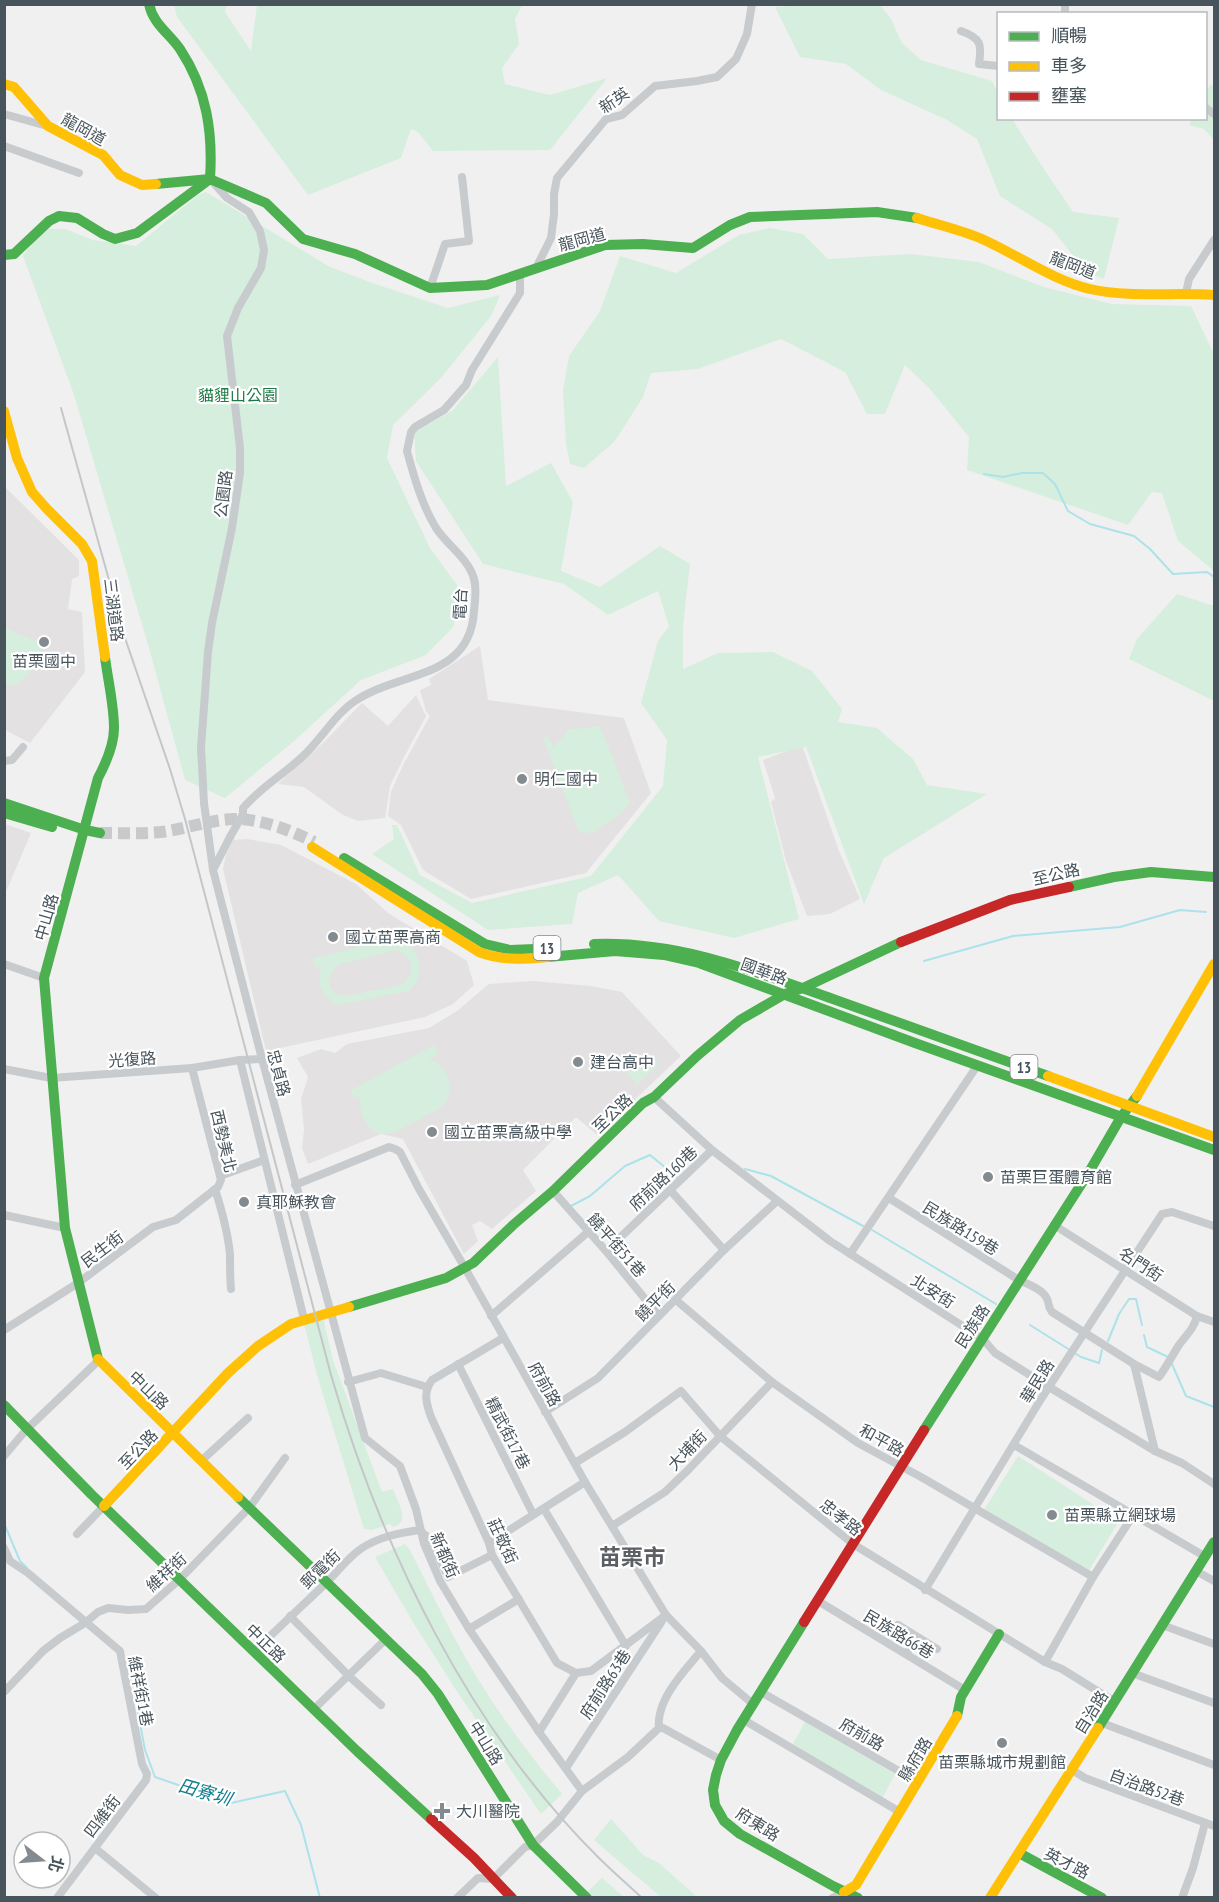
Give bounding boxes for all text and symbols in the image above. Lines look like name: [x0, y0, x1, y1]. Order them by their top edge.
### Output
legend: [997, 12, 1207, 120]
text: 順暢: [1051, 24, 1087, 47]
text: 車多: [1051, 54, 1087, 77]
street label: 新英: [595, 83, 633, 117]
text: 壅塞: [1051, 84, 1087, 107]
street label: 龍岡道: [58, 109, 110, 149]
street label: 龍岡道: [556, 223, 608, 255]
street label: 龍岡道: [1047, 247, 1099, 283]
park label: 貓貍山公園: [198, 385, 278, 405]
street label: 公園路: [210, 469, 236, 519]
street label: 三湖道路: [100, 577, 128, 643]
street label: 電台: [449, 587, 471, 621]
marker: 苗栗國中: [37, 635, 51, 649]
place label: 苗栗國中: [12, 651, 76, 671]
place label: 明仁國中: [534, 769, 598, 789]
marker: 明仁國中: [515, 772, 529, 786]
street label: 至公路: [1030, 859, 1082, 889]
street label: 中山路: [30, 891, 62, 943]
place label: 國立苗栗高商: [345, 927, 441, 947]
marker: 國立苗栗高商: [326, 930, 340, 944]
road number: 13: [534, 936, 560, 960]
street label: 國華路: [738, 953, 790, 989]
street label: 光復路: [107, 1047, 157, 1071]
street label: 忠貞路: [263, 1047, 295, 1099]
place label: 建台高中: [590, 1052, 654, 1072]
marker: 建台高中: [571, 1055, 585, 1069]
road number: 13: [1010, 1055, 1038, 1079]
street label: 至公路: [588, 1089, 636, 1137]
street label: 西勢美北: [207, 1108, 241, 1174]
place label: 國立苗栗高級中學: [444, 1122, 572, 1142]
marker: 國立苗栗高級中學: [425, 1125, 439, 1139]
street label: 府前路160巷: [625, 1141, 701, 1215]
place label: 苗栗巨蛋體育館: [1000, 1167, 1112, 1187]
marker: 苗栗巨蛋體育館: [981, 1170, 995, 1184]
place label: 真耶穌教會: [256, 1192, 336, 1212]
marker: 真耶穌教會: [237, 1195, 251, 1209]
street label: 民族路159巷: [919, 1197, 1003, 1259]
street label: 饒平街51巷: [584, 1209, 650, 1281]
street label: 民生街: [77, 1227, 127, 1271]
street label: 名門街: [1115, 1243, 1167, 1285]
street label: 北安街: [907, 1270, 959, 1312]
street label: 饒平街: [631, 1277, 679, 1325]
street label: 民族路: [951, 1300, 993, 1352]
street label: 華民路: [1016, 1355, 1058, 1407]
street label: 府前路: [525, 1358, 565, 1410]
street label: 中山路: [125, 1366, 173, 1414]
street label: 精武街17巷: [481, 1394, 535, 1472]
street label: 和平路: [856, 1420, 908, 1460]
street label: 至公路: [114, 1425, 162, 1473]
street label: 大埔街: [663, 1426, 711, 1474]
street label: 忠孝路: [816, 1494, 866, 1540]
place label: 苗栗縣立網球場: [1064, 1505, 1176, 1525]
marker: 苗栗縣立網球場: [1045, 1508, 1059, 1522]
street label: 莊敬街: [484, 1515, 522, 1567]
street label: 新都街: [426, 1529, 464, 1581]
district label: 苗栗市: [599, 1543, 665, 1571]
street label: 郵電街: [296, 1545, 344, 1593]
street label: 維祥街: [142, 1548, 190, 1596]
street label: 民族路66巷: [860, 1605, 938, 1663]
street label: 中正路: [242, 1619, 290, 1667]
street label: 府前路63巷: [575, 1646, 635, 1722]
street label: 維祥街1巷: [124, 1654, 158, 1728]
street label: 自治路: [1070, 1686, 1112, 1738]
street label: 府前路: [836, 1713, 888, 1755]
street label: 中山路: [465, 1717, 507, 1769]
street label: 縣府路: [894, 1733, 936, 1785]
marker: 苗栗縣城市規劃館: [995, 1736, 1009, 1750]
place label: 苗栗縣城市規劃館: [938, 1752, 1066, 1772]
street label: 自治路52巷: [1107, 1764, 1187, 1810]
water label: 田寮圳: [176, 1774, 237, 1811]
street label: 四維街: [80, 1791, 124, 1841]
place label: 大川醫院: [456, 1801, 520, 1821]
marker: 大川醫院: [433, 1802, 451, 1820]
street label: 府東路: [732, 1803, 784, 1845]
north arrow: [12, 1830, 72, 1890]
street label: 英才路: [1041, 1843, 1093, 1883]
text: 北: [44, 1854, 68, 1875]

